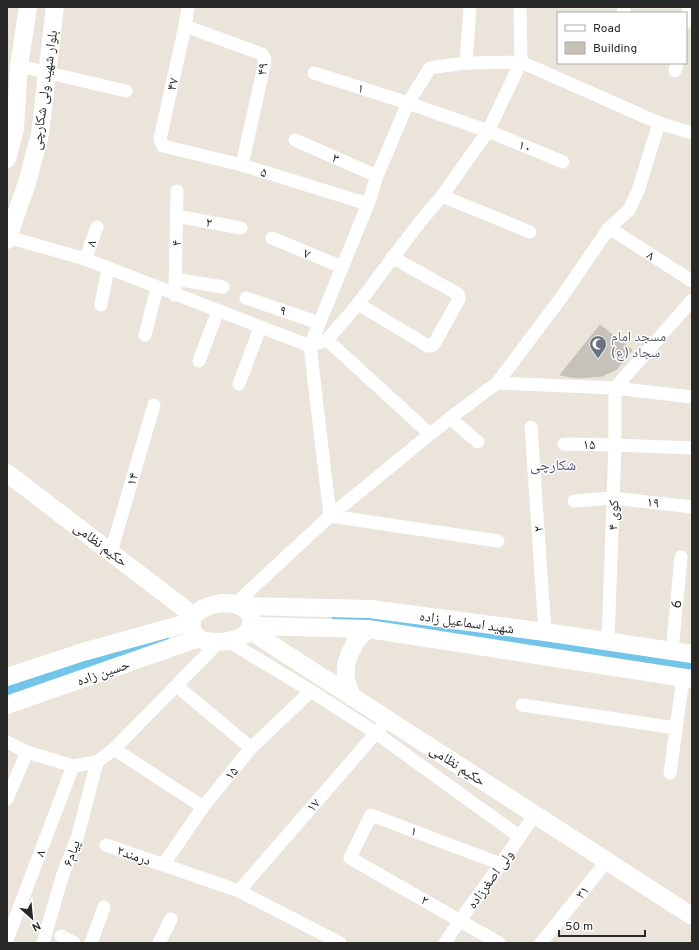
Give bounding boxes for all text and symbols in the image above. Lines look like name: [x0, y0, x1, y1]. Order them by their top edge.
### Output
legend: [557, 12, 687, 64]
text: Road: [593, 21, 621, 37]
street label: بلوار شهید ولی شکارچی: [29, 29, 62, 151]
text: Building: [593, 41, 637, 57]
street label: ۴۹: [254, 62, 273, 76]
street label: ۴۷: [164, 76, 183, 92]
street label: ۱: [355, 80, 366, 98]
street label: ۱۰: [515, 137, 533, 158]
street label: ۳: [329, 150, 342, 168]
street label: ۵: [258, 164, 269, 182]
street label: ۲: [204, 215, 213, 232]
street label: ۸: [83, 238, 101, 250]
street label: ۴: [169, 240, 186, 246]
street label: ۷: [300, 245, 313, 263]
street label: ۸: [643, 247, 657, 265]
street label: ۹: [277, 302, 288, 320]
place label: مسجد امام سجاد (ع): [611, 329, 666, 362]
mosque icon: مسجد امام سجاد (ع): [588, 334, 608, 359]
street label: ۱۵: [583, 437, 595, 454]
district label: شکارچی: [530, 457, 576, 476]
street label: ۱۴: [124, 471, 143, 488]
street label: ۱۹: [646, 494, 660, 513]
street label: کوی ۴: [605, 499, 624, 531]
street label: حکیم نظامی: [70, 519, 131, 571]
street label: ۲: [531, 525, 548, 533]
street label: 6: [669, 599, 686, 609]
street label: شهید اسماعیل زاده: [418, 608, 515, 639]
street label: حسین زاده: [75, 656, 132, 690]
street label: حکیم نظامی: [426, 742, 488, 791]
street label: ۱۵: [222, 764, 243, 784]
street label: ۱۷: [304, 796, 325, 816]
street label: ۱: [407, 823, 419, 841]
street label: ۶پیام: [60, 838, 85, 869]
street label: درمند۲: [114, 843, 153, 870]
street label: ولی اصغرزاده: [464, 847, 518, 913]
street label: ۸: [32, 848, 50, 860]
street label: ۳۱: [573, 883, 594, 903]
street label: ۲: [417, 892, 431, 910]
north arrow: [12, 898, 52, 938]
scale bar: [559, 912, 645, 938]
text: N: [29, 918, 43, 934]
text: 50 m: [565, 919, 593, 935]

